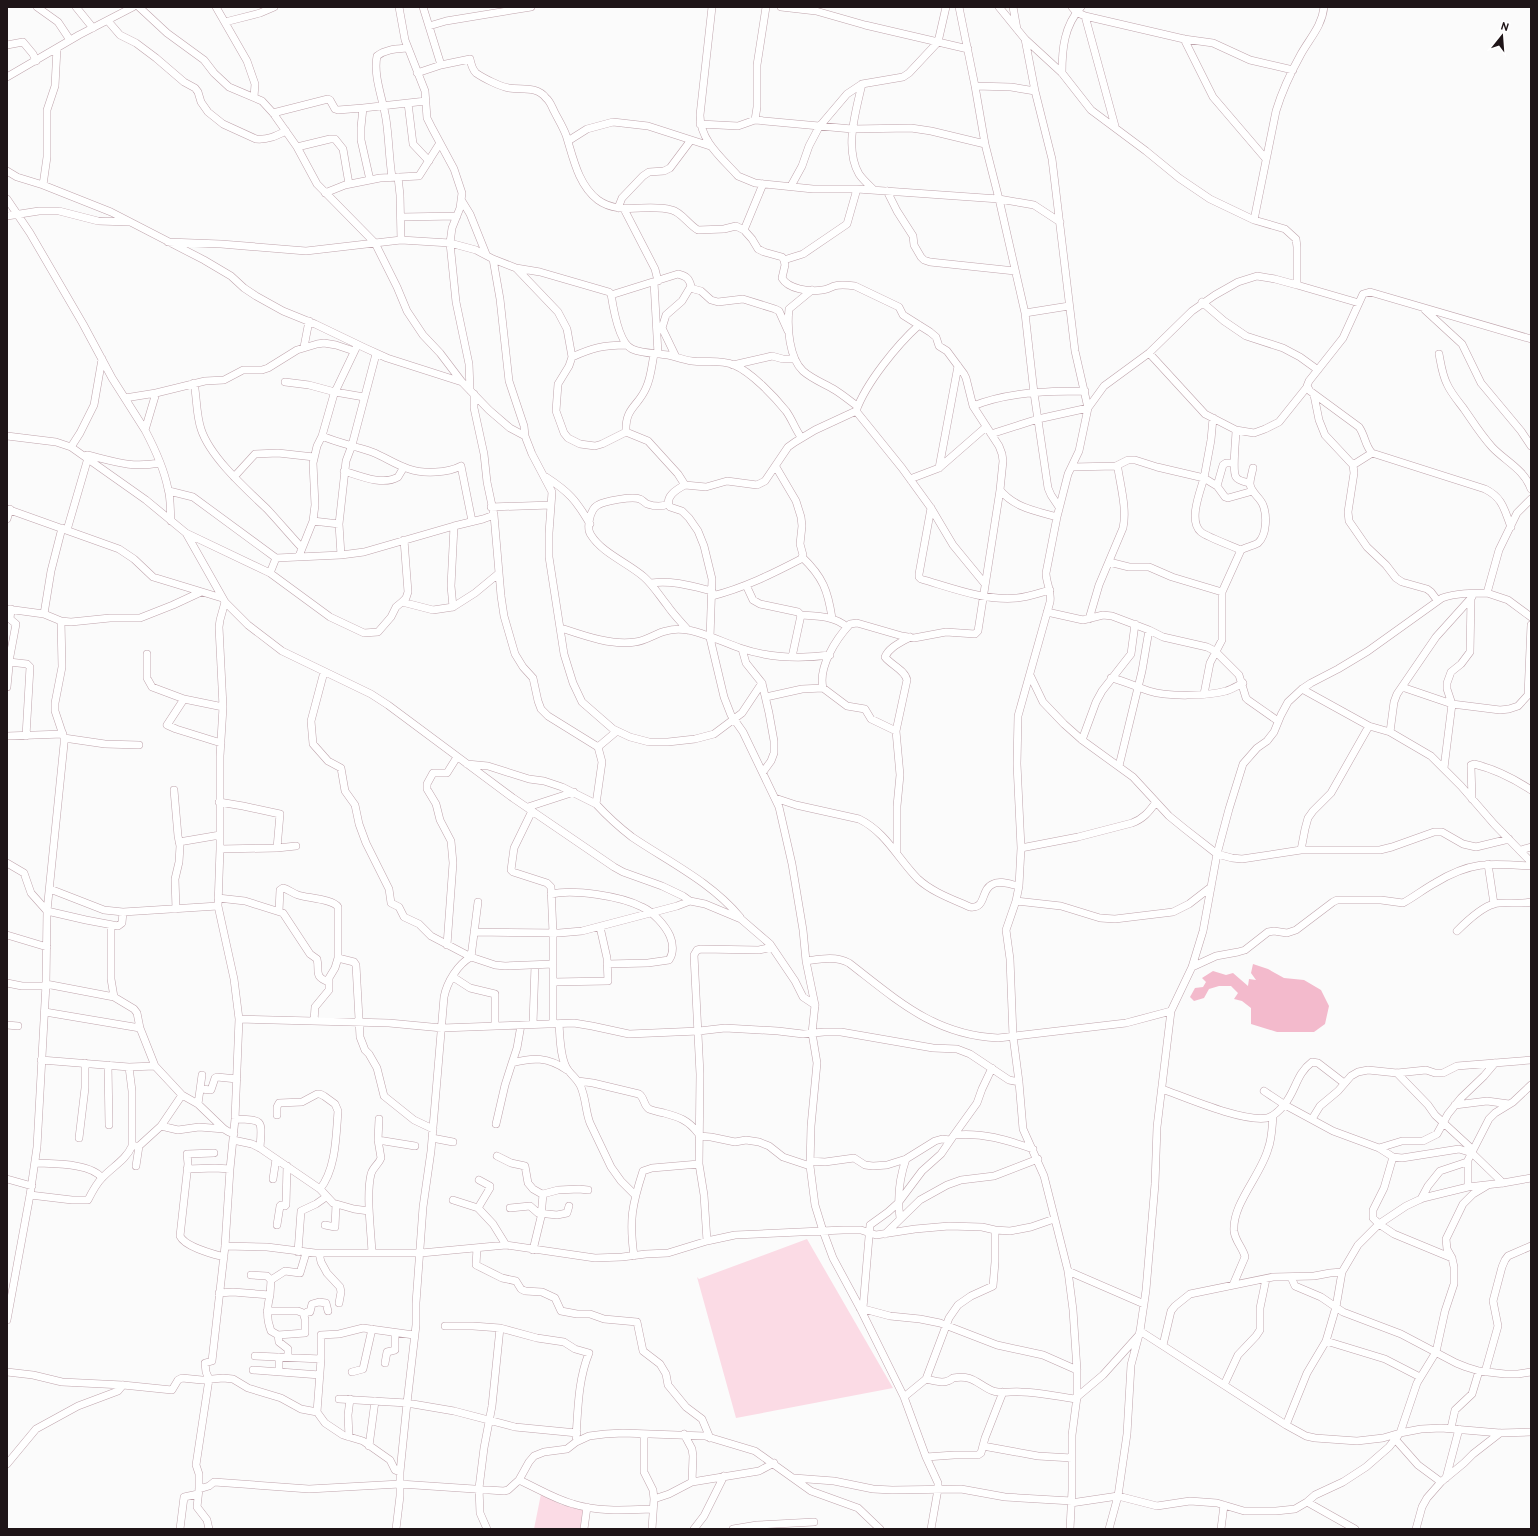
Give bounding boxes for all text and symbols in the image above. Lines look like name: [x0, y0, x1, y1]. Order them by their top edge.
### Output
north arrow: [1482, 16, 1522, 56]
text: N: [1499, 20, 1510, 35]

